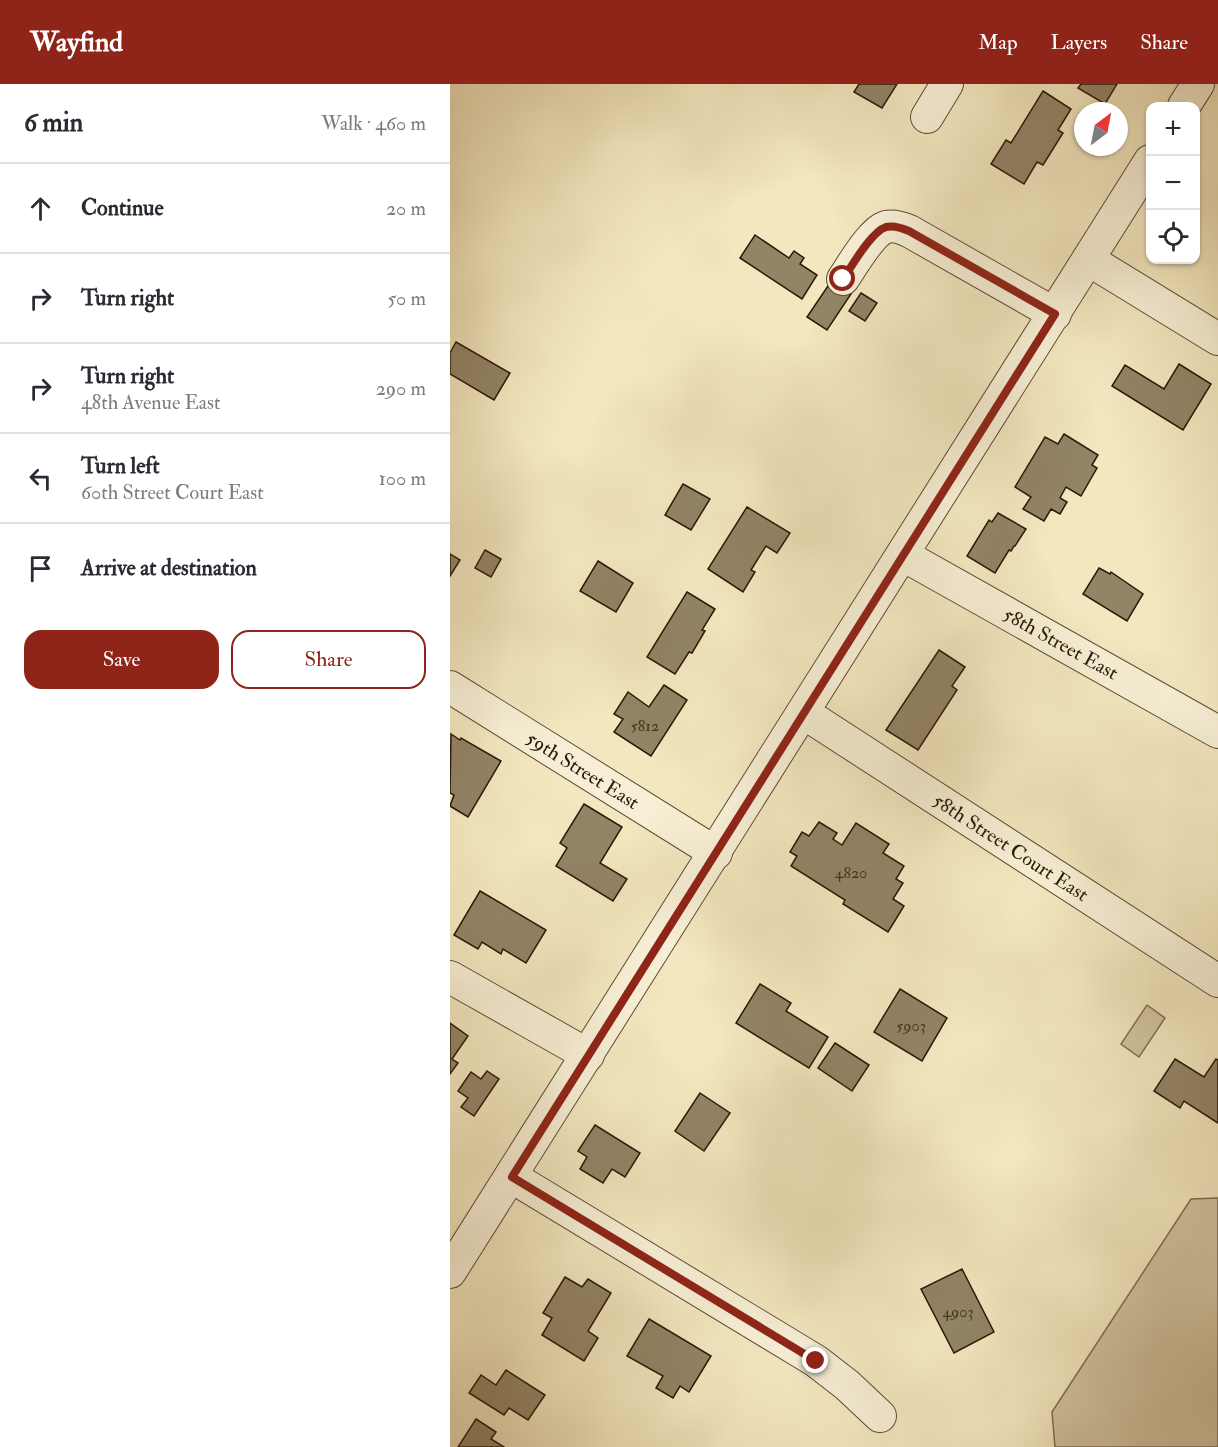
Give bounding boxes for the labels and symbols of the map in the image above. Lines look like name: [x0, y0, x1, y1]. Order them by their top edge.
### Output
north arrow: [1074, 102, 1128, 156]
route start: [829, 265, 855, 291]
street label: 58th Street East: [999, 602, 1123, 686]
house number: 5812: [631, 716, 659, 736]
street label: 59th Street East: [522, 726, 644, 815]
street label: 58th Street Court East: [928, 788, 1094, 907]
house number: 4820: [835, 863, 867, 883]
house number: 5903: [896, 1016, 926, 1036]
house number: 4903: [942, 1302, 974, 1322]
route end: [802, 1347, 828, 1373]

